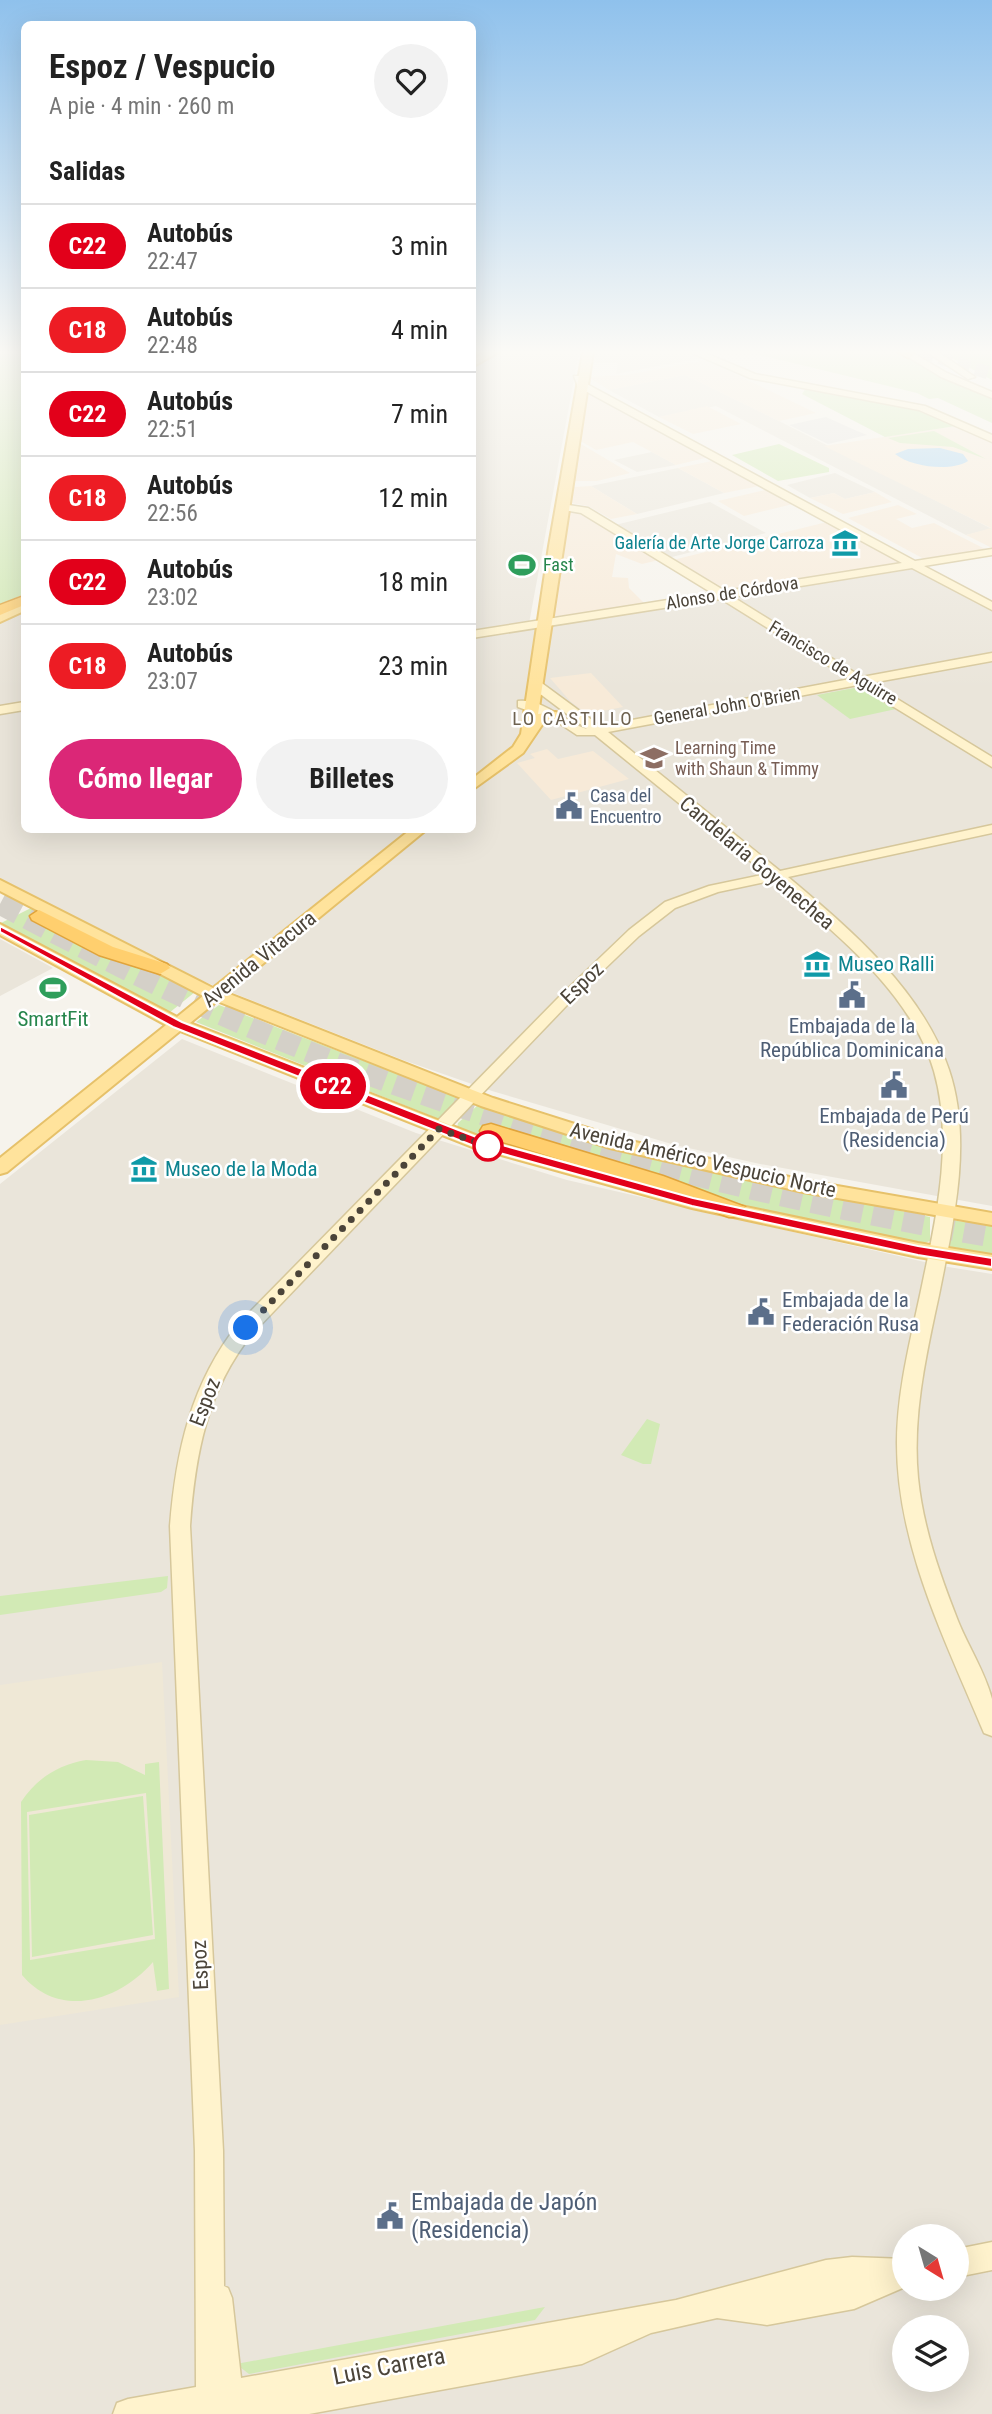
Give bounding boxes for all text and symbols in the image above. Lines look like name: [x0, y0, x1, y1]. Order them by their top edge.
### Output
button: heart: [374, 44, 448, 118]
text: Espoz / Vespucio: [49, 47, 275, 86]
text: A pie · 4 min · 260 m: [49, 93, 234, 120]
text: Salidas: [49, 156, 125, 186]
text: Autobús: [147, 218, 233, 248]
text: 3 min: [391, 231, 448, 261]
text: C22: [69, 232, 106, 260]
text: 22:47: [147, 248, 198, 275]
text: Autobús: [147, 302, 233, 332]
text: 4 min: [391, 315, 448, 345]
text: C18: [69, 316, 106, 344]
text: 22:48: [147, 332, 198, 359]
text: Autobús: [147, 386, 233, 416]
text: 7 min: [391, 399, 448, 429]
text: C22: [69, 400, 106, 428]
text: 22:51: [147, 416, 198, 443]
text: Autobús: [147, 470, 233, 500]
text: 12 min: [378, 483, 448, 513]
text: C18: [69, 484, 106, 512]
text: 22:56: [147, 500, 198, 527]
museum icon: Galería de Arte Jorge Carroza: [830, 528, 860, 558]
place label: Galería de Arte Jorge Carroza: [614, 532, 824, 553]
sports icon: Fast: [507, 550, 537, 580]
text: Autobús: [147, 554, 233, 584]
place label: Fast: [543, 554, 574, 575]
text: 18 min: [378, 567, 448, 597]
text: C22: [69, 568, 106, 596]
street label: Alonso de Córdova: [664, 572, 800, 613]
text: 23:02: [147, 584, 198, 611]
street label: Francisco de Aguirre: [765, 616, 901, 709]
text: Autobús: [147, 638, 233, 668]
text: 23 min: [378, 651, 448, 681]
text: C18: [69, 652, 106, 680]
text: 23:07: [147, 668, 198, 695]
street label: General John O'Brien: [652, 682, 802, 729]
district label: LO CASTILLO: [512, 707, 634, 730]
place label: Learning Time with Shaun & Timmy: [675, 737, 819, 779]
button: Cómo llegar: [49, 739, 242, 819]
button: Billetes: [256, 739, 448, 819]
school or university icon: Learning Time with Shaun & Timmy: [639, 743, 669, 773]
place label: Casa del Encuentro: [590, 785, 662, 827]
public building icon: Casa del Encuentro: [554, 791, 584, 821]
street label: Candelaria Goyenechea: [675, 791, 839, 935]
street label: Avenida Vitacura: [197, 906, 321, 1012]
museum icon: Museo Ralli: [802, 949, 832, 979]
place label: Museo Ralli: [838, 952, 934, 976]
street label: Espoz: [556, 957, 608, 1009]
sports icon: SmartFit: [38, 973, 68, 1003]
public building icon: Embajada de la República Dominicana: [837, 980, 867, 1010]
place label: SmartFit: [17, 1007, 89, 1031]
place label: Embajada de la República Dominicana: [760, 1014, 944, 1062]
line badge: C22: [293, 1063, 373, 1109]
public building icon: Embajada de Perú (Residencia): [879, 1070, 909, 1100]
text: C22: [314, 1072, 352, 1100]
place label: Embajada de Perú (Residencia): [819, 1104, 969, 1152]
street label: Avenida Américo Vespucio Norte: [568, 1118, 838, 1202]
unlabelled marker: [473, 1131, 503, 1161]
museum icon: Museo de la Moda: [129, 1154, 159, 1184]
place label: Museo de la Moda: [165, 1157, 317, 1181]
place label: Embajada de la Federación Rusa: [782, 1288, 919, 1336]
public building icon: Embajada de la Federación Rusa: [746, 1297, 776, 1327]
your location: [228, 1310, 263, 1345]
street label: Espoz: [185, 1374, 225, 1430]
street label: Espoz: [187, 1939, 213, 1991]
place label: Embajada de Japón (Residencia): [411, 2188, 597, 2244]
public building icon: Embajada de Japón (Residencia): [375, 2201, 405, 2231]
north arrow: [892, 2224, 970, 2301]
map controls: [892, 2224, 969, 2392]
button: layers: [892, 2315, 969, 2392]
street label: Luis Carrera: [331, 2341, 447, 2391]

